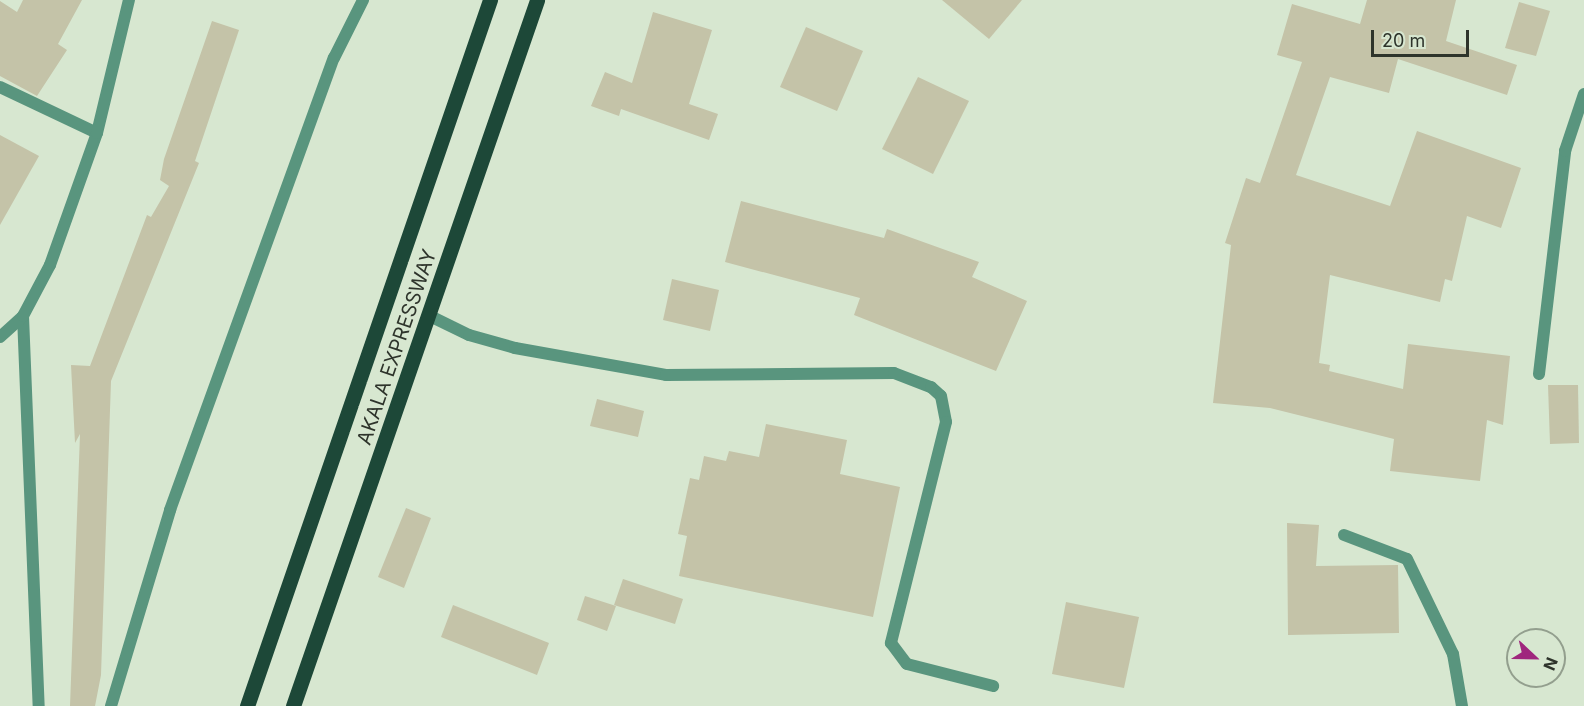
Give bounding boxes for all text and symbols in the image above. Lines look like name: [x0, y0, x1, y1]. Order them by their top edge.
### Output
scale bar: [1374, 18, 1472, 56]
text: 20 m: [1382, 30, 1425, 51]
street label: AKALA EXPRESSWAY: [352, 246, 442, 448]
north arrow: [1506, 628, 1566, 688]
text: N: [1539, 655, 1562, 673]

